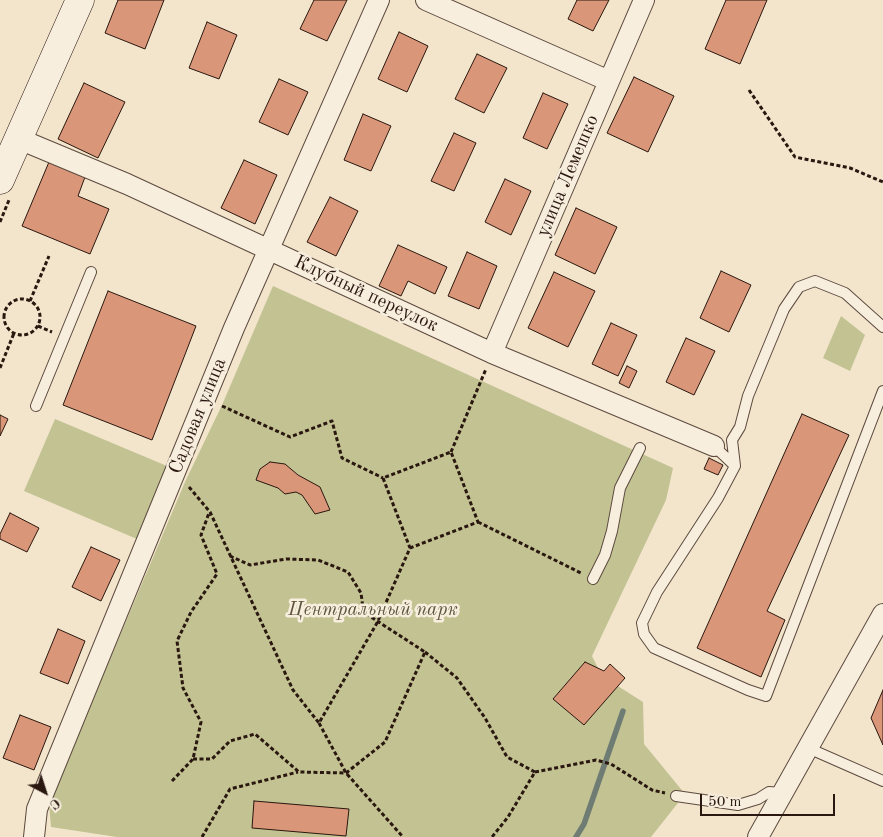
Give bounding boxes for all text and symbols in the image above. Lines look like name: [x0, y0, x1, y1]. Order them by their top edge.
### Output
street label: улица Лемешко: [532, 111, 604, 241]
street label: Клубный переулок: [290, 251, 442, 337]
street label: Садовая улица: [164, 355, 232, 477]
park label: Центральный парк: [288, 599, 458, 621]
north arrow: [20, 767, 70, 817]
scale bar: [703, 784, 838, 816]
text: С: [47, 795, 63, 812]
text: 50 m: [708, 795, 742, 810]

